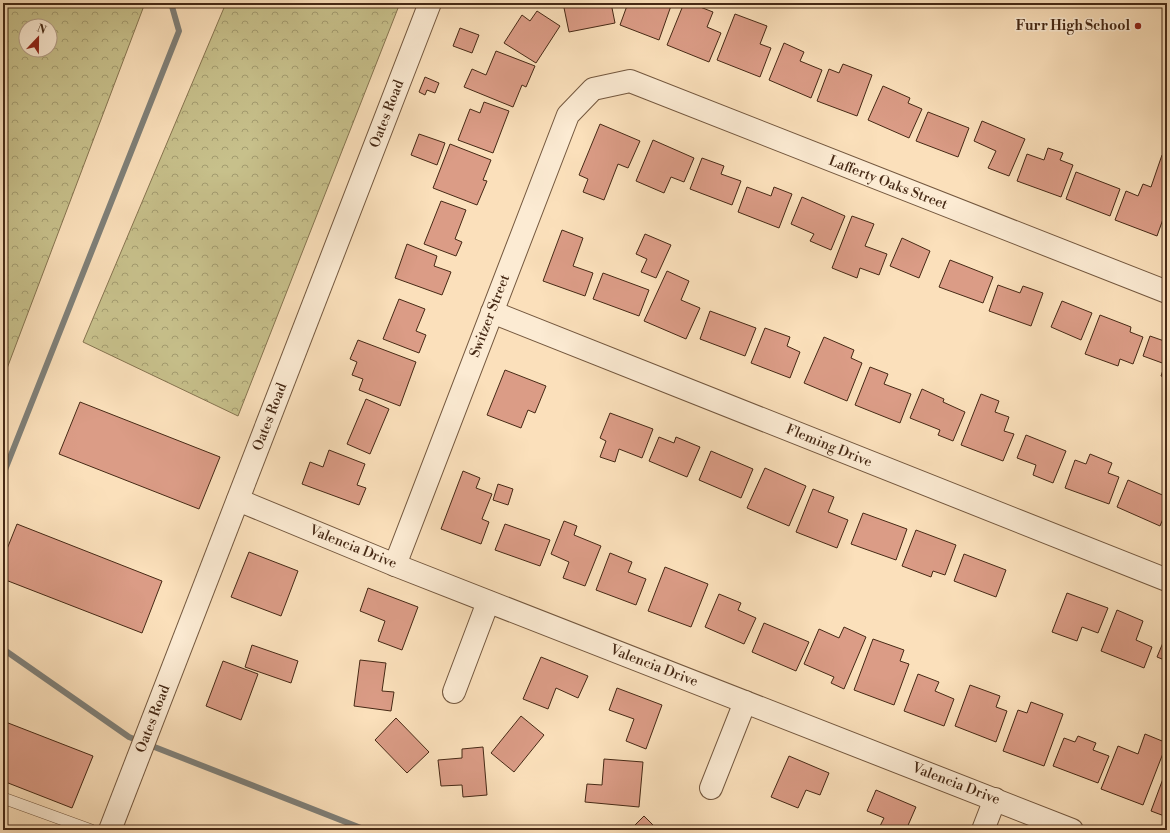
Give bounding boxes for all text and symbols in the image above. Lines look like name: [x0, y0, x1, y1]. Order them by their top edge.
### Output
place label: Furr High School: [1016, 17, 1130, 35]
north arrow: [18, 18, 58, 58]
marker: Furr High School: [1133, 21, 1143, 31]
text: N: [35, 22, 48, 38]
street label: Oates Road: [366, 77, 408, 151]
street label: Lafferty Oaks Street: [826, 152, 950, 214]
street label: Switzer Street: [466, 272, 514, 360]
street label: Oates Road: [249, 380, 291, 454]
street label: Fleming Drive: [783, 421, 875, 471]
street label: Valencia Drive: [306, 521, 399, 573]
street label: Valencia Drive: [607, 641, 701, 691]
street label: Oates Road: [132, 682, 174, 756]
street label: Valencia Drive: [909, 759, 1003, 809]

